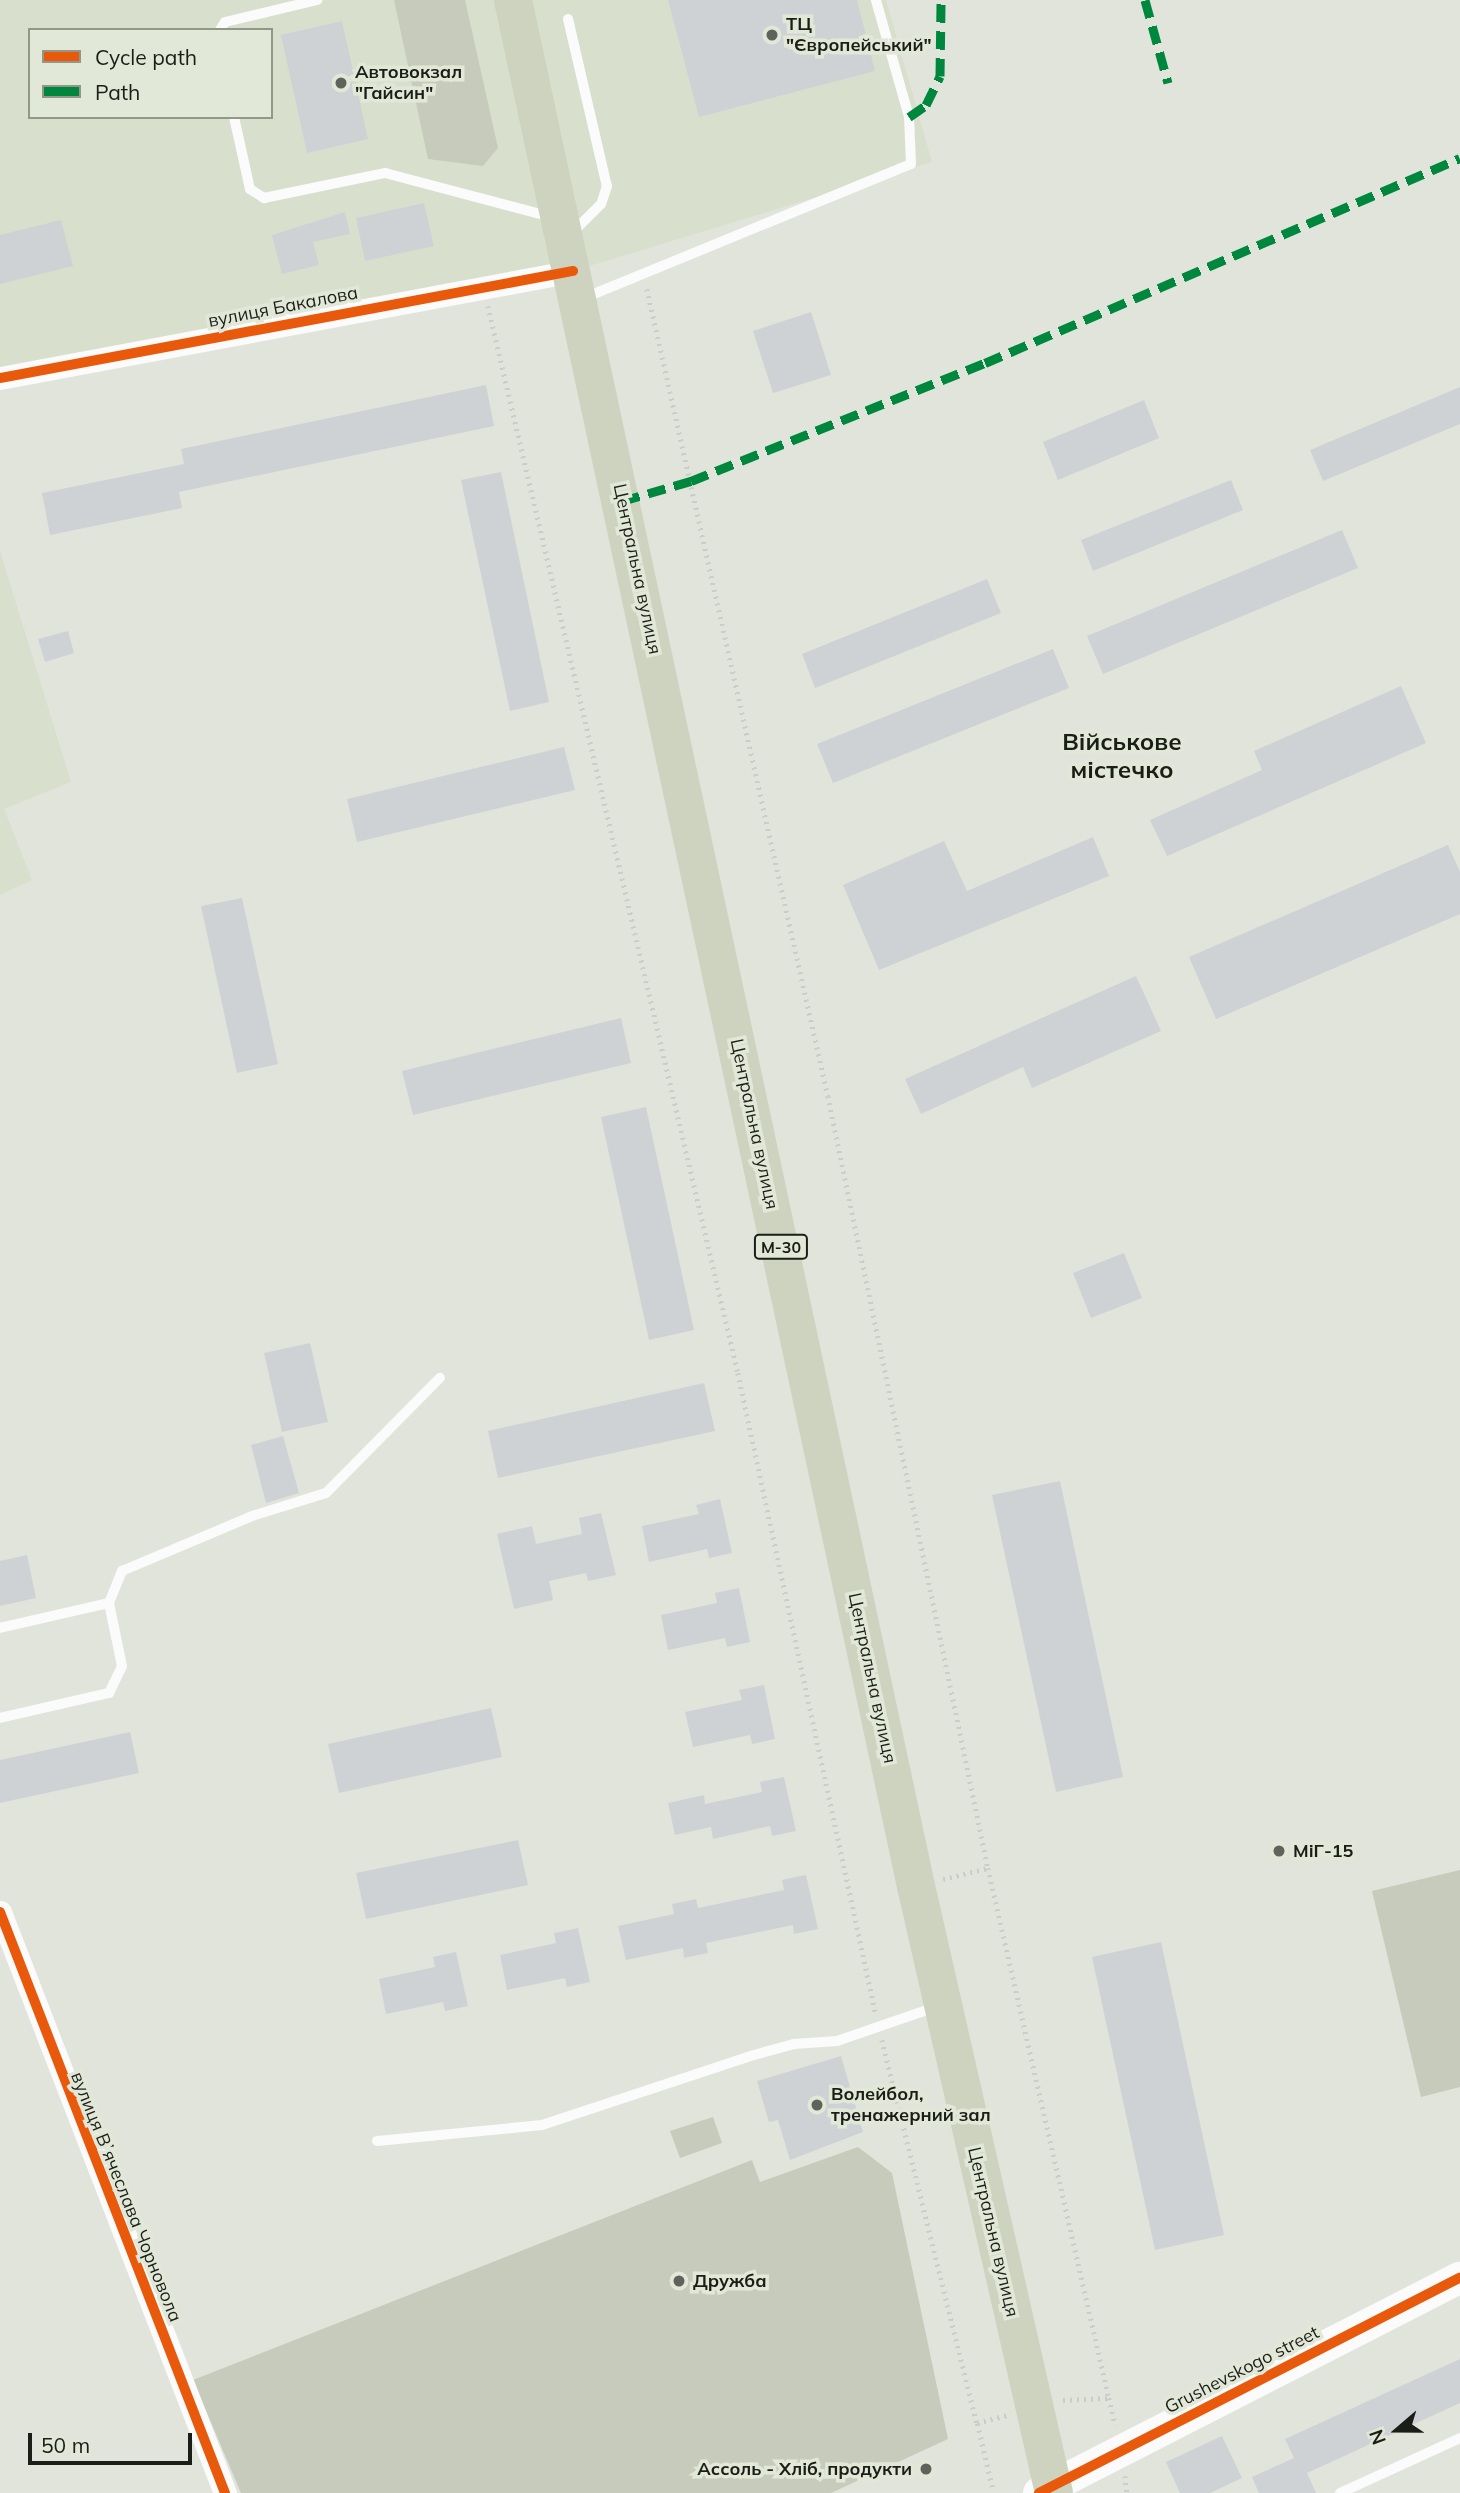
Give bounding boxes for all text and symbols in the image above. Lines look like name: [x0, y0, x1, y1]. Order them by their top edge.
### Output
place label: ТЦ "Європейський": [786, 14, 932, 56]
marker: ТЦ "Європейський": [764, 27, 780, 43]
legend: [28, 28, 273, 119]
text: Cycle path: [95, 44, 197, 70]
place label: Автовокзал "Гайсин": [355, 62, 462, 104]
marker: Автовокзал "Гайсин": [333, 75, 349, 91]
text: Path: [95, 79, 140, 105]
street label: вулиця Бакалова: [206, 282, 360, 332]
street label: Центральна вулиця: [608, 482, 666, 656]
district label: Військове містечко: [1062, 728, 1182, 784]
street label: Центральна вулиця: [725, 1037, 783, 1211]
road number: М-30: [753, 1234, 809, 1260]
street label: Центральна вулиця: [843, 1591, 901, 1765]
place label: МіГ-15: [1293, 1840, 1353, 1862]
marker: МіГ-15: [1271, 1843, 1287, 1859]
street label: вулиця Вʼячеслава Чорновола: [66, 2069, 186, 2325]
place label: Волейбол, тренажерний зал: [831, 2084, 991, 2126]
marker: Волейбол, тренажерний зал: [809, 2097, 825, 2113]
street label: Центральна вулиця: [963, 2145, 1023, 2319]
place label: Дружба: [693, 2270, 767, 2292]
marker: Дружба: [671, 2273, 687, 2289]
street label: Grushevskogo street: [1161, 2322, 1323, 2418]
north arrow: [1362, 2395, 1432, 2465]
scale bar: [32, 2420, 196, 2464]
text: N: [1364, 2426, 1391, 2448]
text: 50 m: [41, 2432, 90, 2458]
place label: Ассоль - Хліб, продукти: [697, 2458, 912, 2480]
marker: Ассоль - Хліб, продукти: [918, 2461, 934, 2477]

